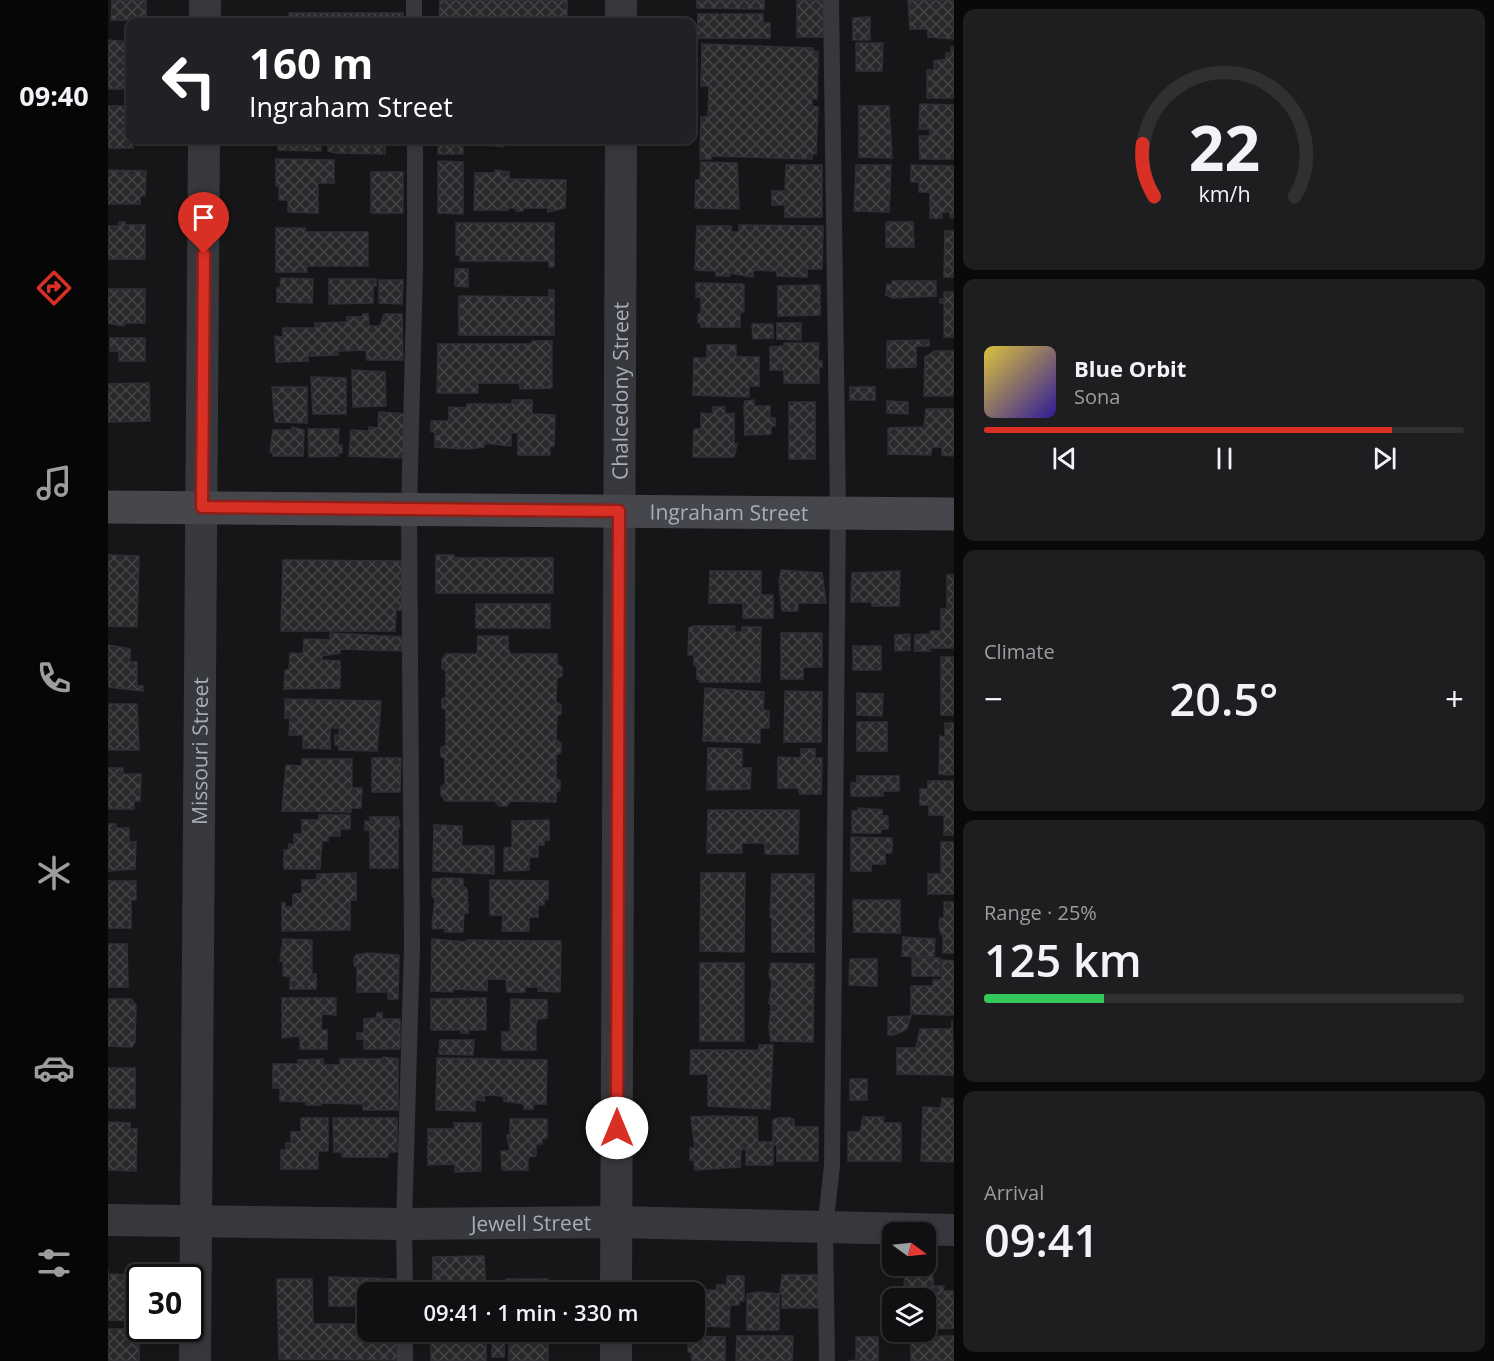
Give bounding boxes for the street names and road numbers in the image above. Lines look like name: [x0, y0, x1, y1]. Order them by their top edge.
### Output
street label: Chalcedony Street: [606, 302, 634, 480]
street label: Ingraham Street: [650, 497, 808, 527]
street label: Missouri Street: [185, 677, 214, 825]
street label: Jewell Street: [469, 1208, 591, 1237]

